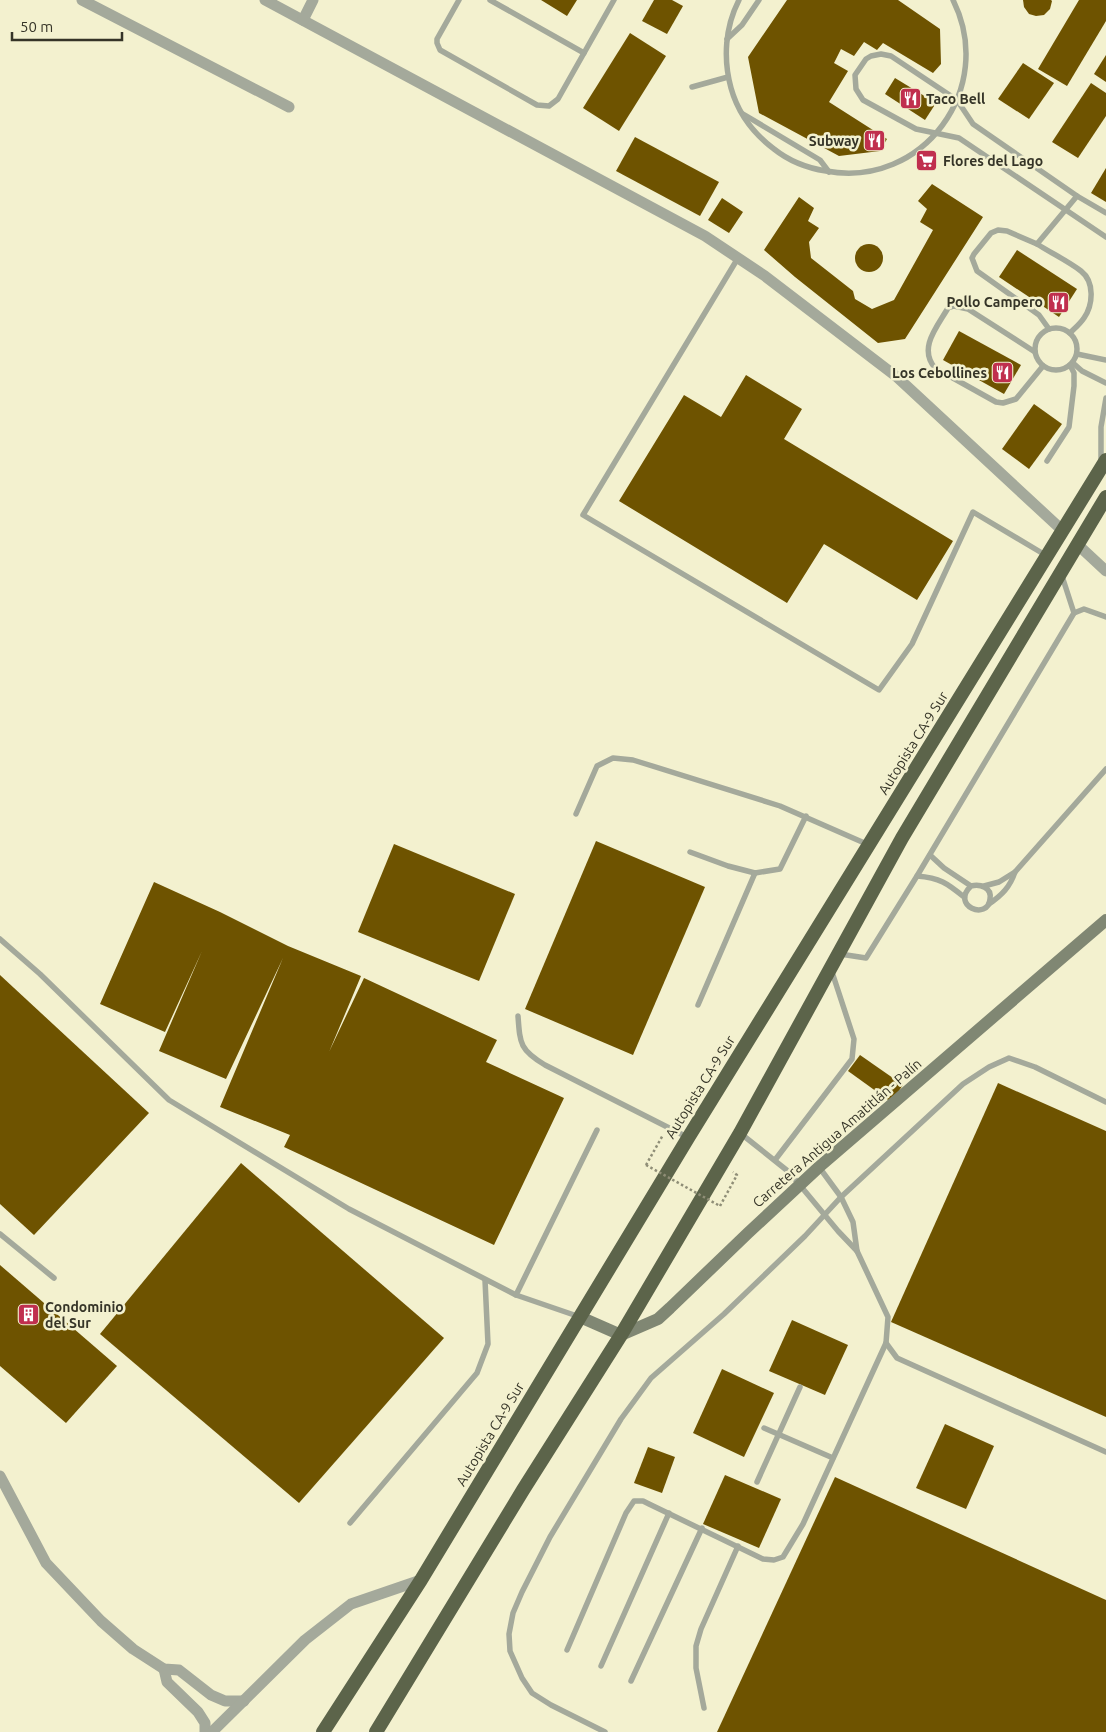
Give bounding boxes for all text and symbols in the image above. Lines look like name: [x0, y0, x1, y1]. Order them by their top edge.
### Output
scale bar: [12, 10, 122, 42]
text: 50 m: [20, 18, 53, 35]
restaurant icon: Taco Bell: [898, 87, 922, 111]
place label: Taco Bell: [926, 91, 985, 107]
restaurant icon: Subway: [863, 129, 887, 153]
place label: Subway: [809, 133, 860, 149]
supermarket icon: Flores del Lago: [915, 149, 939, 173]
place label: Flores del Lago: [943, 153, 1043, 169]
restaurant icon: Pollo Campero: [1047, 290, 1071, 314]
place label: Pollo Campero: [946, 294, 1043, 310]
restaurant icon: Los Cebollines: [991, 361, 1015, 385]
place label: Los Cebollines: [892, 365, 987, 381]
street label: Autopista CA-9 Sur: [875, 688, 951, 797]
street label: Autopista CA-9 Sur: [662, 1032, 738, 1141]
street label: Carretera Antigua Amatitlán - Palín: [749, 1055, 925, 1211]
place label: Condominio del Sur: [45, 1299, 124, 1331]
building icon: Condominio del Sur: [17, 1303, 41, 1327]
street label: Autopista CA-9 Sur: [453, 1379, 528, 1489]

